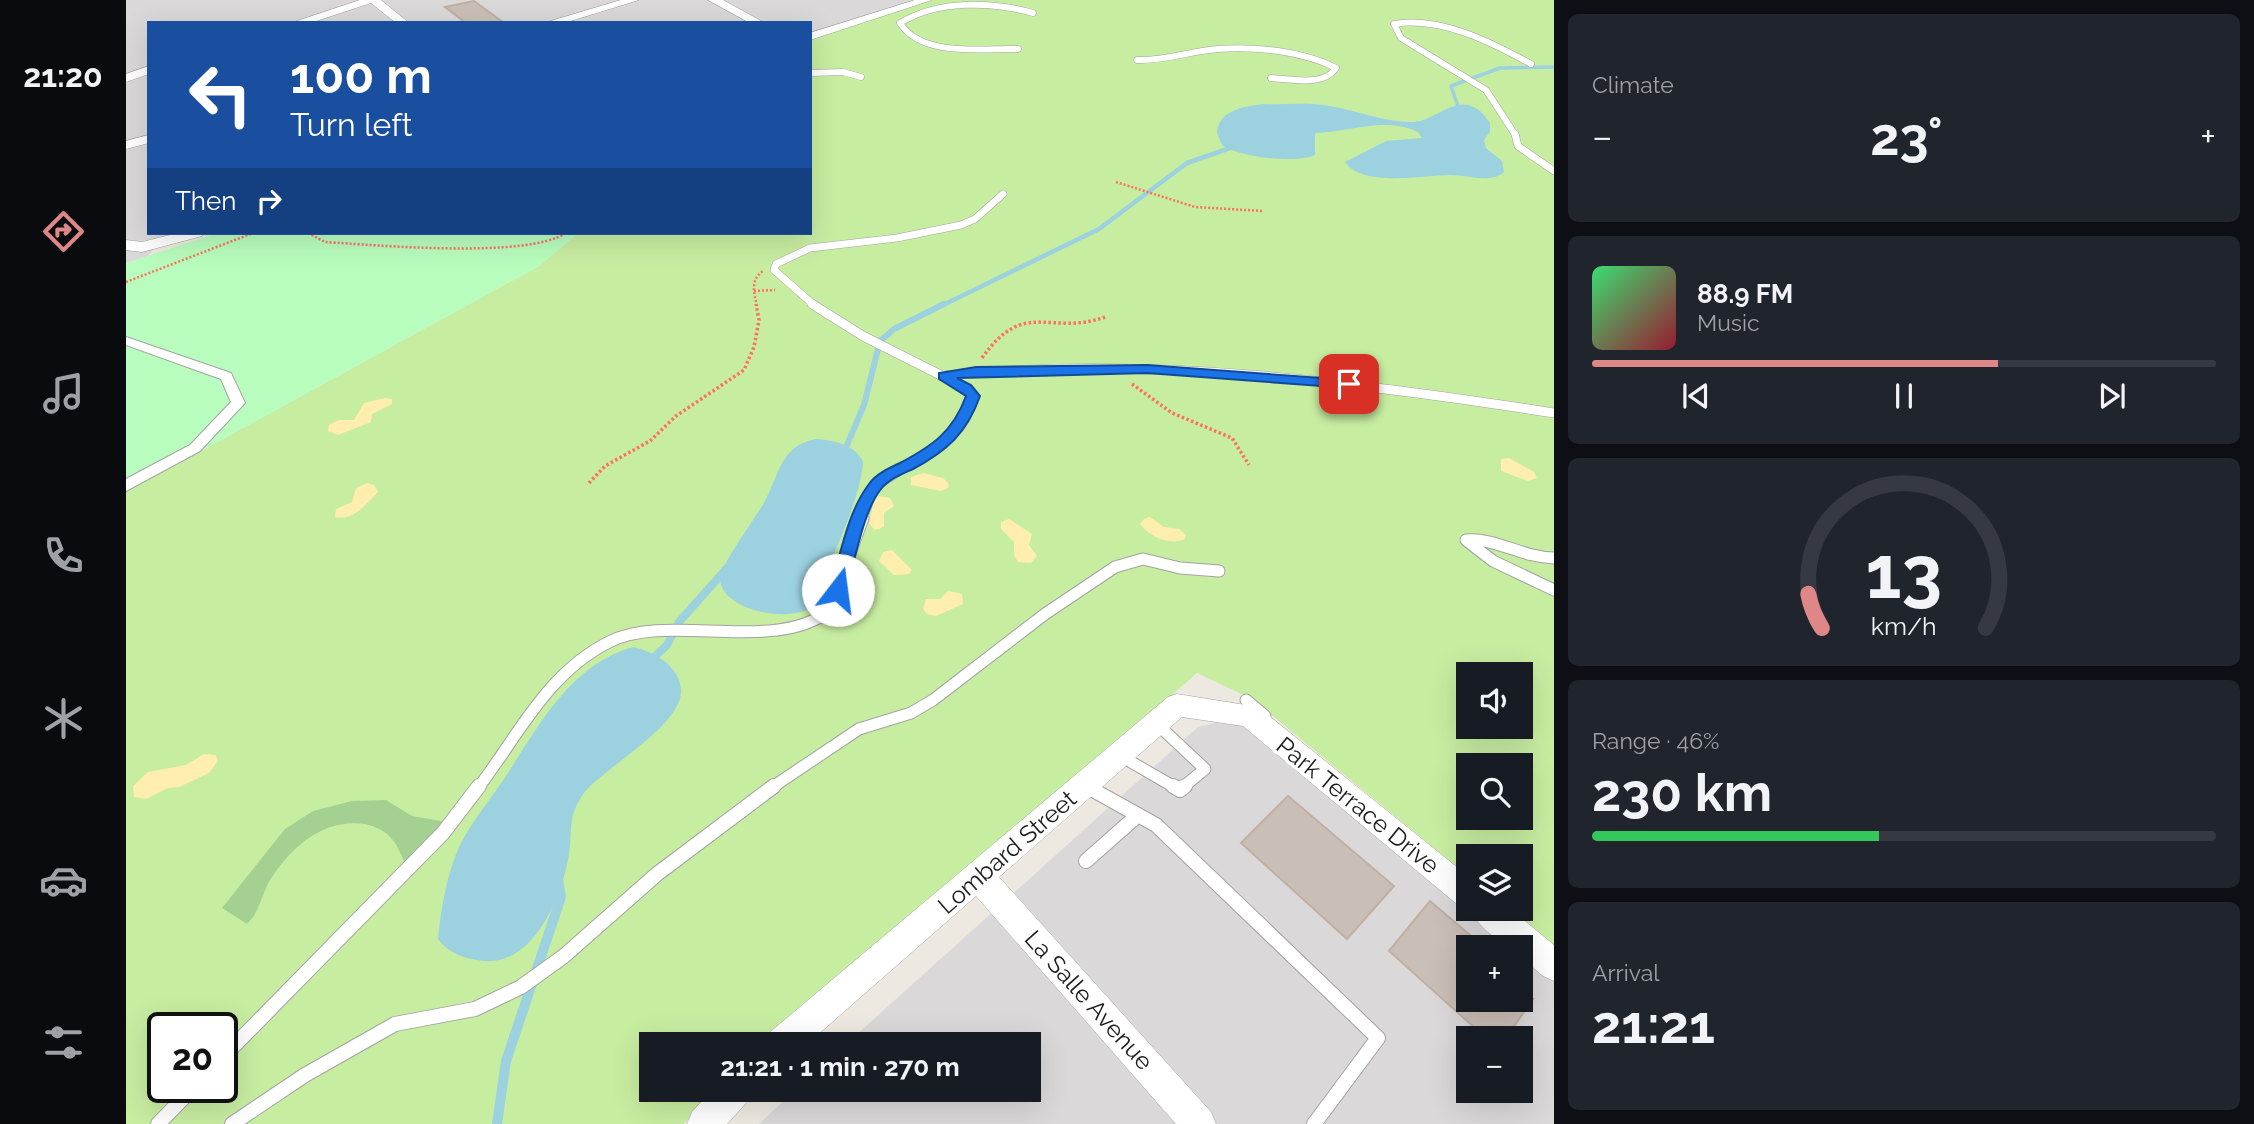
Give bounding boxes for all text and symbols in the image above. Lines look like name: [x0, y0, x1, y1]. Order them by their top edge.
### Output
text: 100 m: [290, 47, 432, 104]
icon: left: [175, 49, 266, 140]
text: 21:20: [23, 57, 103, 94]
text: Climate: [1592, 71, 1674, 98]
text: Turn left: [290, 106, 412, 143]
text: 23°: [1870, 106, 1943, 167]
text: −: [1592, 114, 1612, 159]
text: +: [2200, 114, 2216, 159]
icon: right: [250, 182, 288, 220]
text: Then: [175, 186, 236, 216]
icon: directions: [39, 207, 88, 256]
text: 88.9 FM: [1697, 279, 1793, 309]
text: Music: [1697, 309, 1760, 336]
pin: [1319, 354, 1379, 414]
icon: arrive: [1330, 365, 1368, 403]
icon: music: [39, 369, 88, 418]
icon: previous: [1677, 377, 1715, 415]
icon: pause: [1885, 377, 1923, 415]
icon: next: [2093, 377, 2131, 415]
text: 13: [1866, 530, 1942, 615]
icon: phone: [39, 531, 88, 580]
position arrow: [801, 553, 875, 627]
text: km/h: [1871, 611, 1937, 641]
map controls: [1456, 662, 1533, 1103]
button: sound: [1456, 662, 1533, 739]
icon: climate: [39, 694, 88, 743]
text: Range · 46%: [1592, 727, 1719, 754]
street label: Park Terrace Drive: [1271, 731, 1445, 879]
button: search: [1456, 753, 1533, 830]
text: 230 km: [1592, 762, 1772, 823]
street label: Lombard Street: [932, 784, 1082, 920]
button: layers: [1456, 844, 1533, 921]
icon: car: [39, 856, 88, 905]
street label: La Salle Avenue: [1019, 924, 1159, 1076]
button: +: [1456, 935, 1533, 1012]
text: Arrival: [1592, 959, 1659, 986]
text: 21:21: [1592, 994, 1715, 1055]
speed limit sign: 20: [147, 1012, 238, 1103]
icon: filters: [39, 1018, 88, 1067]
button: −: [1456, 1026, 1533, 1103]
text: 21:21 · 1 min · 270 m: [720, 1052, 960, 1082]

